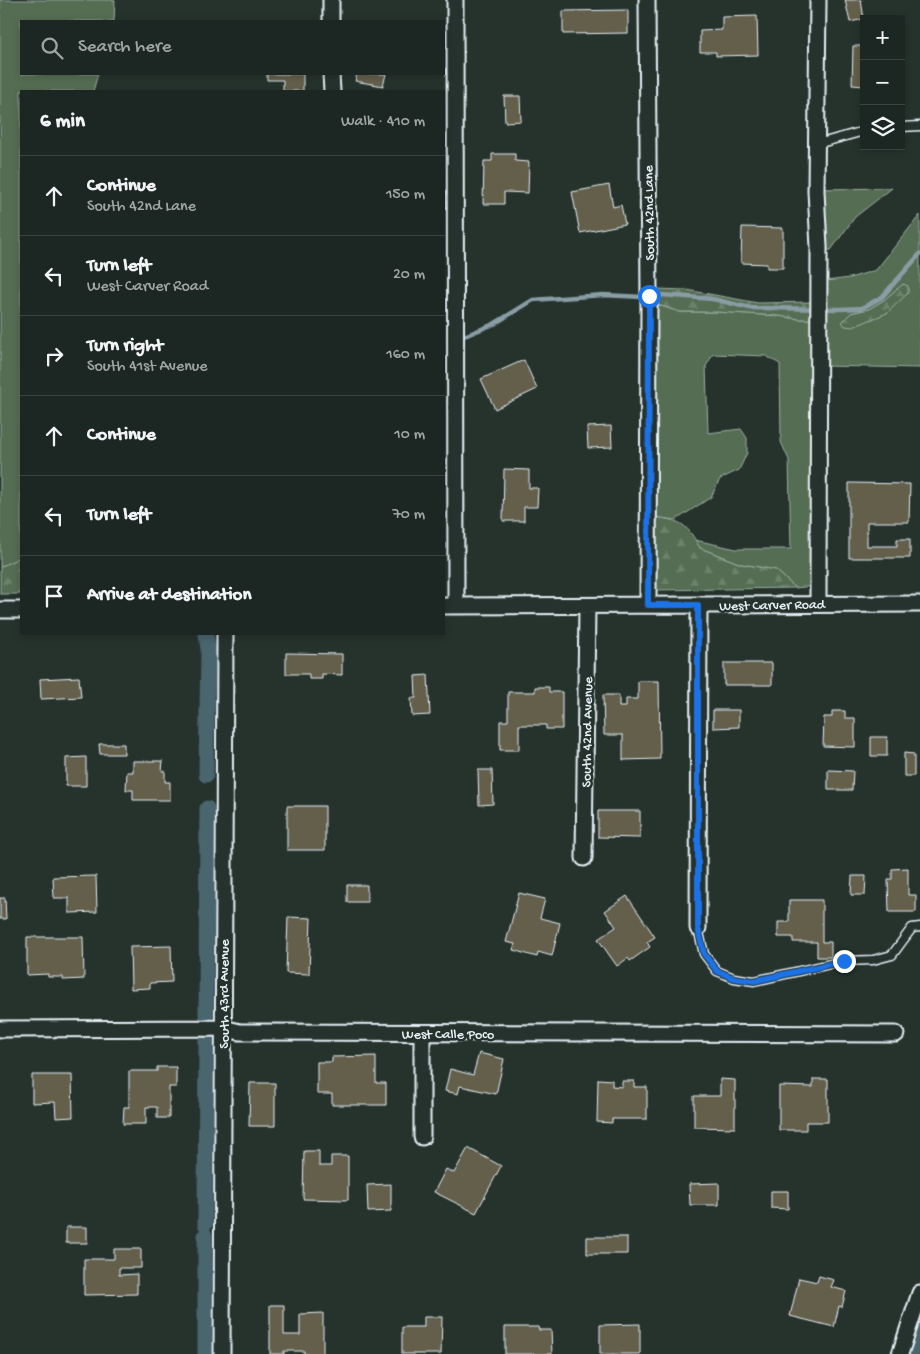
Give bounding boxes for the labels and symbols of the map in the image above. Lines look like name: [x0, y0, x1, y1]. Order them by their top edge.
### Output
street label: South 42nd Lane: [641, 164, 660, 261]
route start: [638, 285, 661, 308]
street label: West Carver Road: [719, 597, 827, 616]
street label: South 42nd Avenue: [579, 676, 598, 788]
street label: South 43rd Avenue: [217, 939, 234, 1049]
route end: [833, 950, 856, 973]
street label: West Calle Poco: [402, 1027, 494, 1044]

